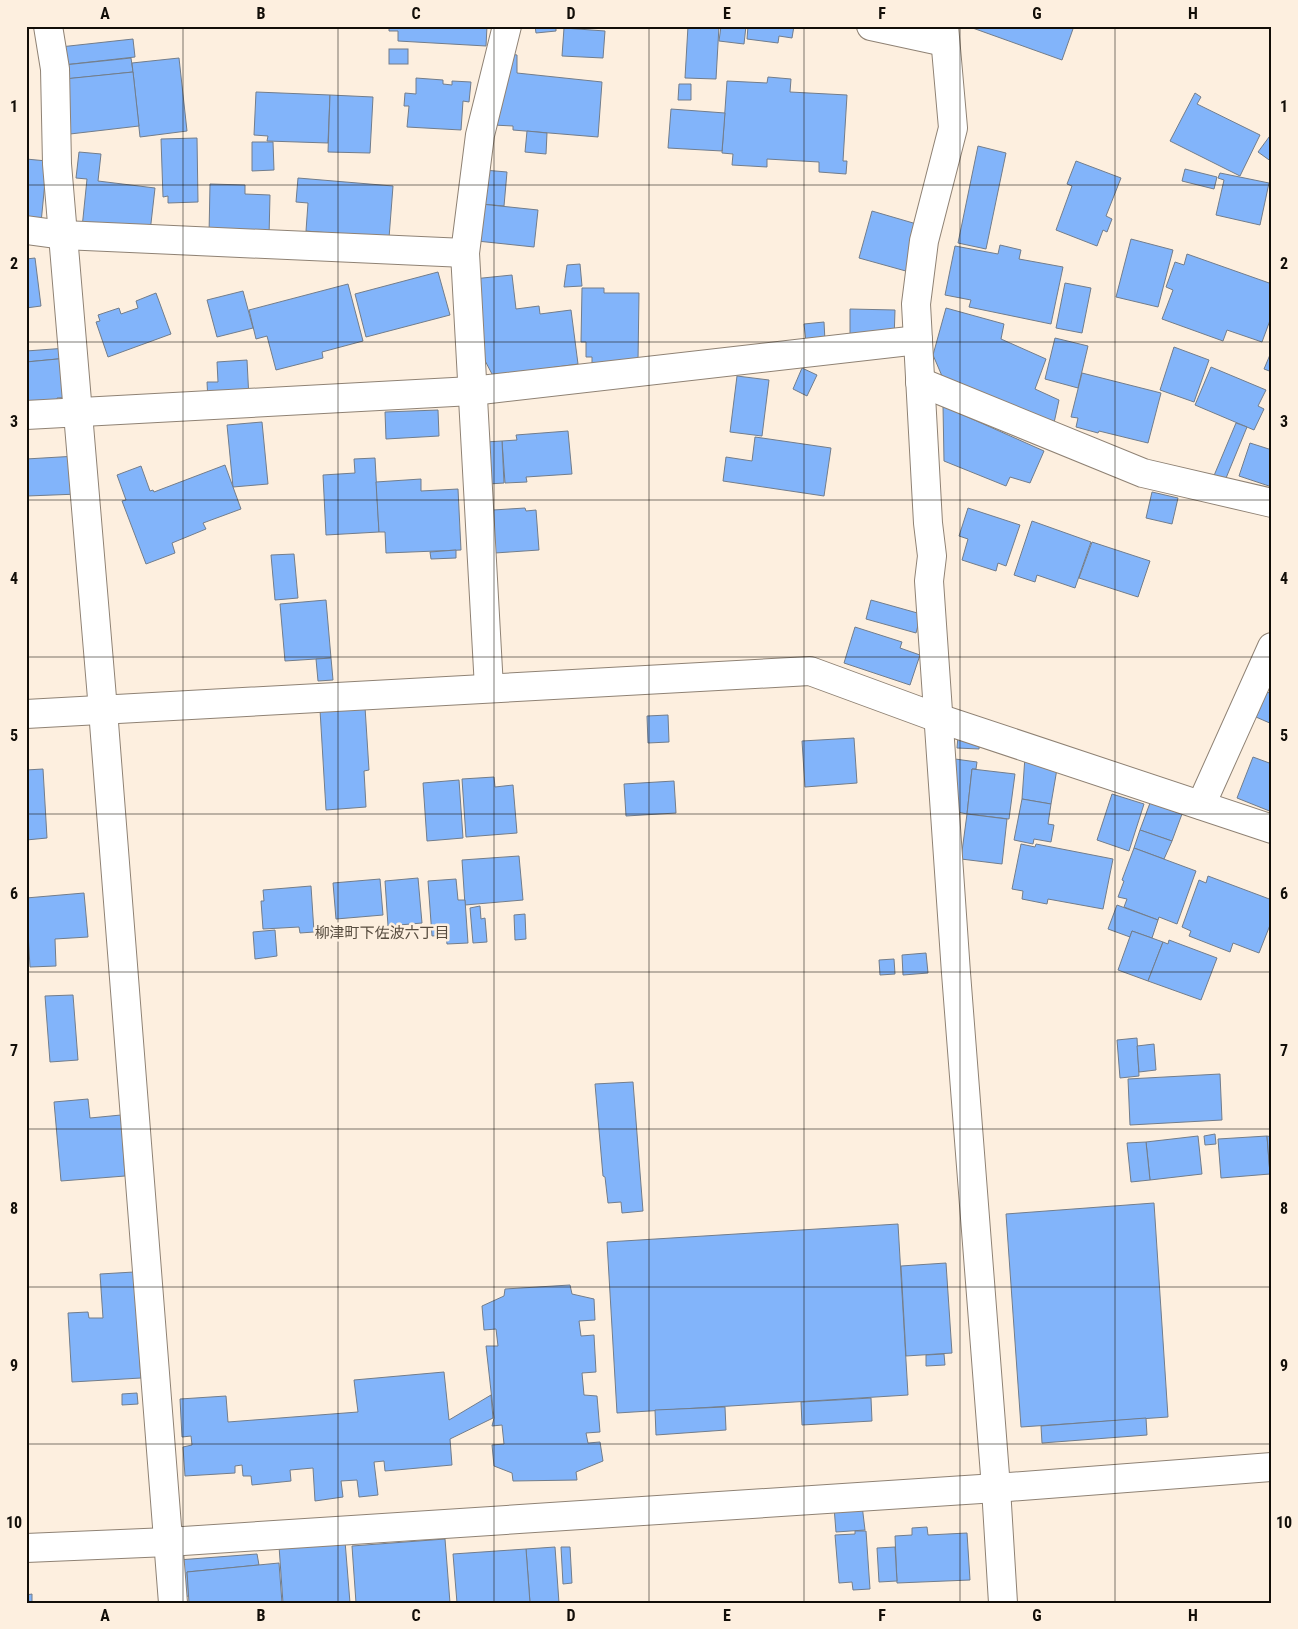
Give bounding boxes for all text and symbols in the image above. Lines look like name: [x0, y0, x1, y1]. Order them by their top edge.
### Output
text: A: [100, 4, 110, 23]
text: B: [257, 4, 266, 23]
text: C: [411, 4, 421, 23]
text: D: [566, 4, 576, 23]
text: E: [723, 4, 731, 23]
text: F: [878, 4, 886, 23]
text: G: [1032, 4, 1042, 23]
text: H: [1188, 4, 1198, 23]
text: 1: [10, 97, 18, 116]
text: 1: [1280, 97, 1288, 116]
text: 2: [10, 254, 18, 273]
text: 2: [1280, 254, 1288, 273]
text: 3: [10, 412, 18, 431]
text: 3: [1280, 412, 1288, 431]
text: 4: [10, 569, 18, 588]
text: 4: [1280, 569, 1288, 588]
text: 5: [10, 726, 18, 745]
text: 5: [1280, 726, 1288, 745]
text: 6: [10, 884, 18, 903]
text: 6: [1280, 884, 1288, 903]
district label: 柳津町下佐波六丁目: [314, 924, 450, 942]
text: 7: [10, 1041, 18, 1060]
text: 7: [1280, 1041, 1288, 1060]
text: 8: [10, 1199, 18, 1218]
text: 8: [1280, 1199, 1288, 1218]
text: 9: [10, 1356, 18, 1375]
text: 9: [1280, 1356, 1288, 1375]
text: 10: [6, 1513, 22, 1532]
text: 10: [1276, 1513, 1292, 1532]
text: A: [100, 1606, 110, 1625]
text: B: [257, 1606, 266, 1625]
text: C: [411, 1606, 421, 1625]
text: D: [566, 1606, 576, 1625]
text: E: [723, 1606, 731, 1625]
text: F: [878, 1606, 886, 1625]
text: G: [1032, 1606, 1042, 1625]
text: H: [1188, 1606, 1198, 1625]

